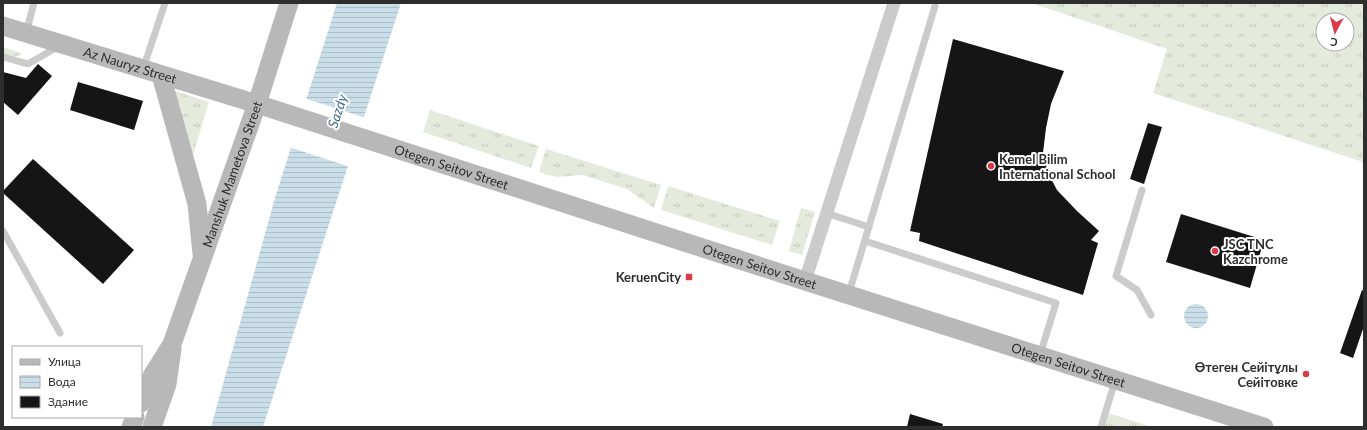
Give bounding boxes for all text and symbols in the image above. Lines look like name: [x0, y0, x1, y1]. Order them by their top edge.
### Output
north arrow: [1315, 12, 1355, 52]
text: С: [1329, 35, 1338, 49]
street label: Az Nauryz Street: [82, 43, 179, 87]
water label: Sazdy: [324, 92, 350, 130]
street label: Manshuk Mametova Street: [199, 99, 265, 250]
street label: Otegen Seitov Street: [392, 141, 511, 193]
place label: Kemel Bilim International School: [999, 151, 1115, 182]
marker: Kemel Bilim International School: [986, 161, 996, 171]
place label: JSC TNC Kazchrome: [1223, 236, 1288, 267]
street label: Otegen Seitov Street: [701, 240, 819, 292]
marker: JSC TNC Kazchrome: [1210, 246, 1220, 256]
place label: KeruenCity: [616, 269, 681, 285]
marker: KeruenCity: [684, 272, 694, 282]
street label: Otegen Seitov Street: [1009, 339, 1128, 391]
legend: [12, 346, 142, 418]
text: Улица: [48, 354, 81, 369]
place label: Өтеген Сейітұлы Сейітовке: [1195, 359, 1298, 390]
marker: Өтеген Сейітұлы Сейітовке: [1301, 369, 1311, 379]
text: Вода: [48, 374, 76, 389]
text: Здание: [48, 394, 88, 409]

